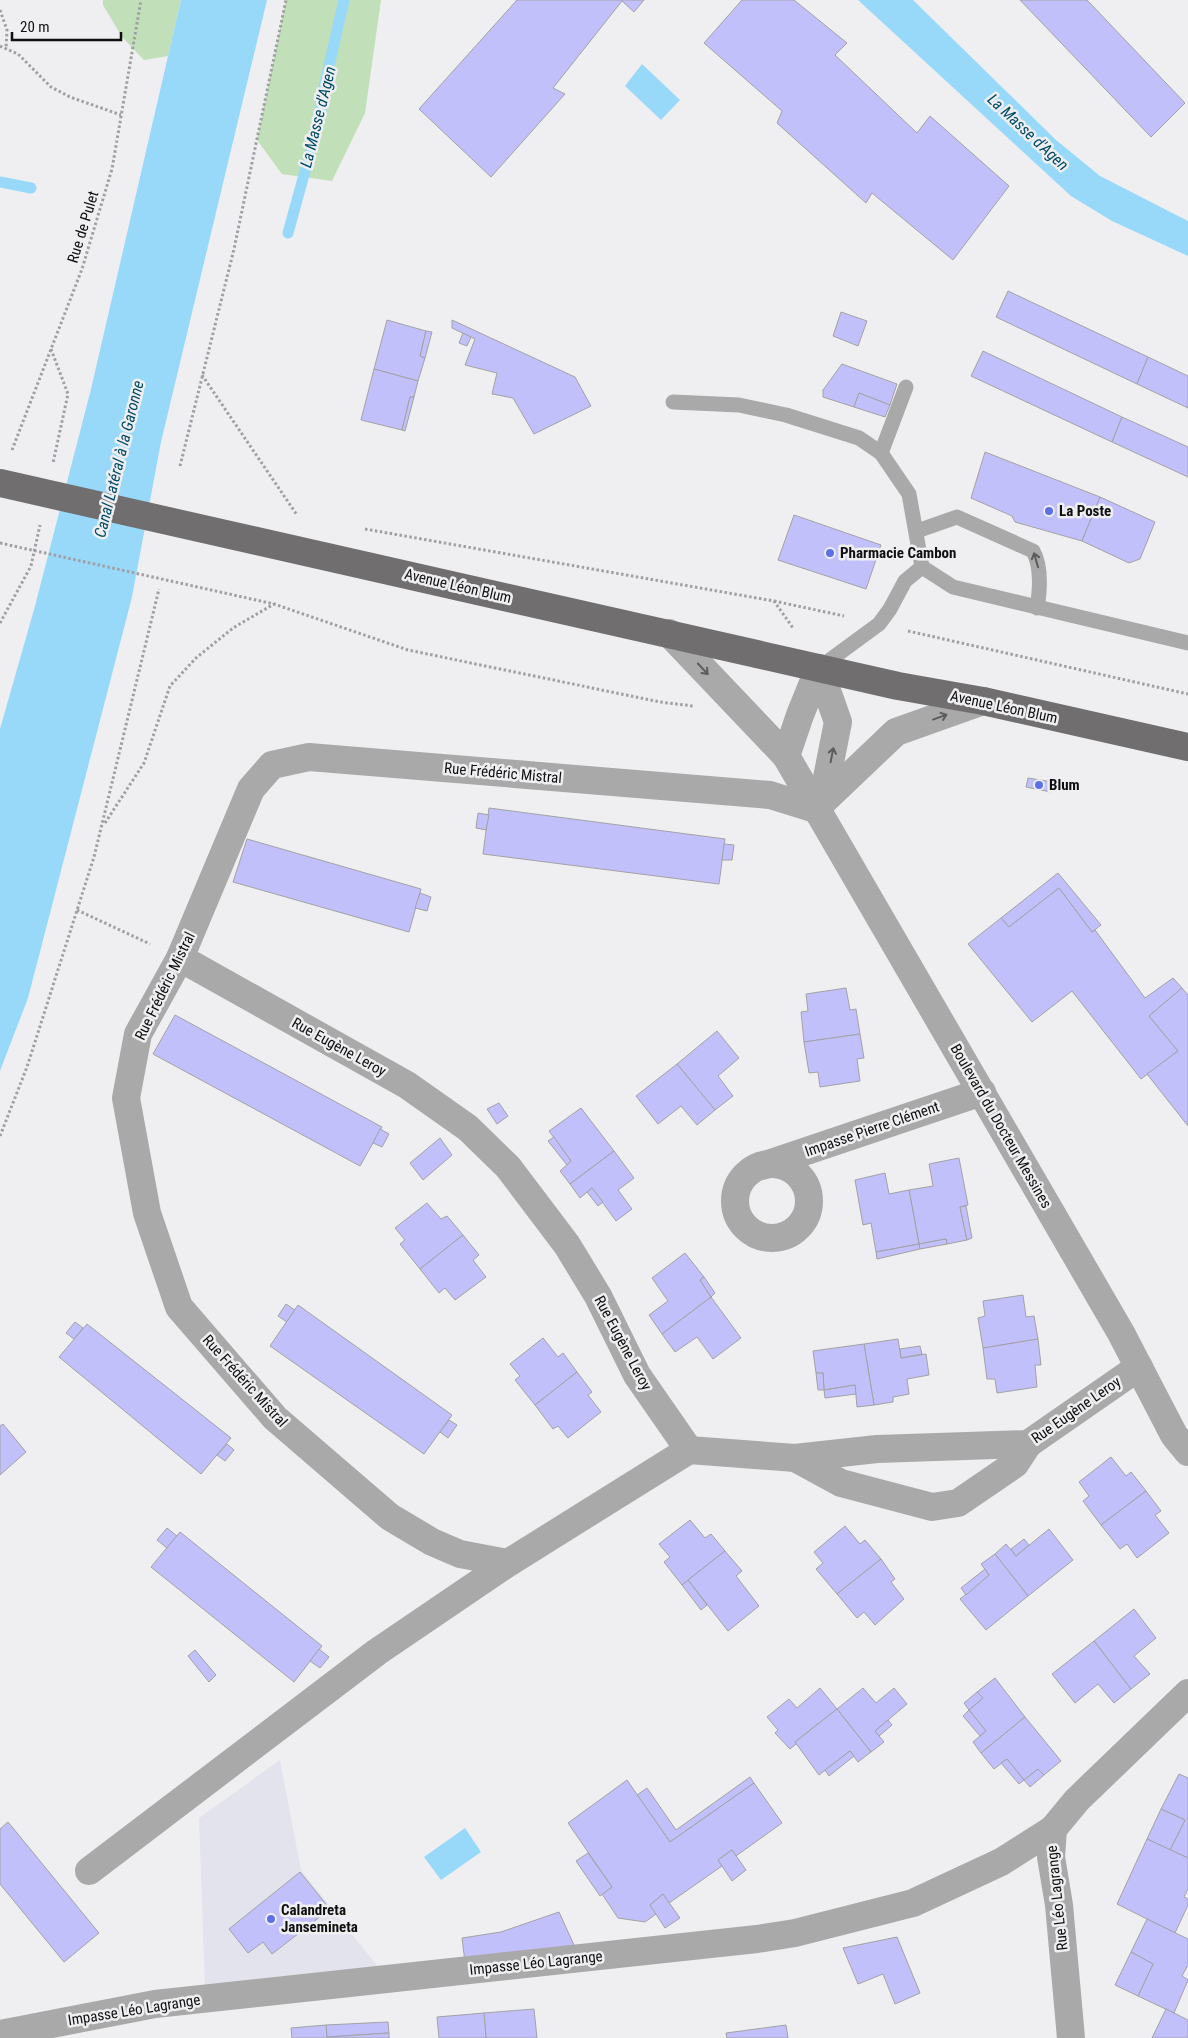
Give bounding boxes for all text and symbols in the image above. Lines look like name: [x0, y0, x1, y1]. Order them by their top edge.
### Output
scale bar: [12, 10, 121, 42]
text: 20 m: [20, 18, 50, 36]
water label: La Masse d'Agen: [296, 64, 340, 170]
water label: La Masse d'Agen: [984, 90, 1072, 174]
street label: Rue de Pulet: [64, 189, 102, 265]
water label: Canal Latéral à la Garonne: [90, 379, 148, 539]
place label: La Poste: [1059, 502, 1111, 520]
marker: La Poste: [1043, 505, 1055, 517]
place label: Pharmacie Cambon: [840, 544, 956, 562]
marker: Pharmacie Cambon: [824, 547, 836, 559]
one-way arrow: [1031, 552, 1041, 568]
street label: Avenue Léon Blum: [403, 565, 513, 607]
one-way arrow: [697, 662, 709, 675]
street label: Avenue Léon Blum: [949, 687, 1059, 727]
one-way arrow: [932, 712, 947, 721]
one-way arrow: [827, 748, 837, 764]
street label: Rue Frédéric Mistral: [443, 759, 563, 787]
place label: Blum: [1049, 776, 1080, 794]
marker: Blum: [1033, 779, 1045, 791]
street label: Rue Frédéric Mistral: [131, 929, 199, 1043]
street label: Rue Eugène Leroy: [289, 1014, 389, 1080]
street label: Boulevard du Docteur Messines: [947, 1041, 1056, 1211]
street label: Impasse Pierre Clément: [802, 1098, 942, 1160]
street label: Rue Eugène Leroy: [590, 1293, 656, 1393]
street label: Rue Frédéric Mistral: [199, 1331, 291, 1431]
street label: Rue Eugène Leroy: [1028, 1373, 1124, 1447]
street label: Rue Léo Lagrange: [1043, 1844, 1071, 1952]
place label: Calandreta Jansemineta: [281, 1901, 358, 1936]
marker: Calandreta Jansemineta: [265, 1913, 277, 1925]
street label: Impasse Léo Lagrange: [469, 1947, 603, 1979]
street label: Impasse Léo Lagrange: [67, 1991, 201, 2029]

